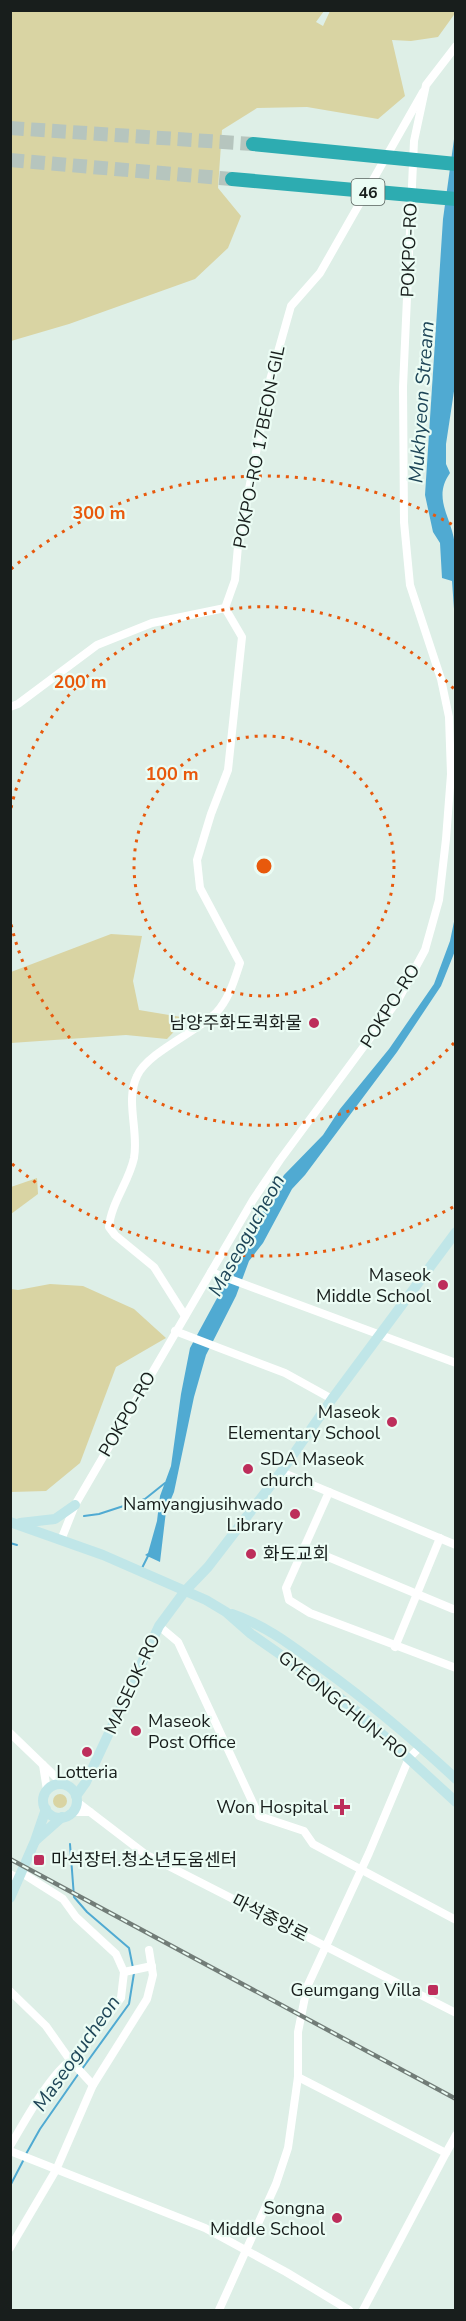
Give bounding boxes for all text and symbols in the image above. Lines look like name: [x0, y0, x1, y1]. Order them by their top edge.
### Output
road number: 46: [352, 179, 385, 205]
street label: POKPO-RO: [395, 202, 423, 298]
water label: Mukhyeon Stream: [402, 320, 441, 484]
street label: POKPO-RO 17BEON-GIL: [228, 343, 290, 550]
text: 300 m: [72, 501, 126, 525]
text: 200 m: [53, 670, 107, 694]
text: 100 m: [145, 762, 199, 786]
centre of rings: [254, 856, 274, 876]
street label: POKPO-RO: [355, 959, 425, 1053]
place label: 남양주화도퀵화물: [170, 1011, 302, 1035]
marker: 남양주화도퀵화물: [307, 1016, 321, 1030]
water label: Maseogucheon: [202, 1169, 291, 1301]
place label: Maseok Middle School: [316, 1263, 432, 1308]
marker: Maseok Middle School: [436, 1278, 450, 1292]
street label: POKPO-RO: [93, 1367, 161, 1461]
place label: Maseok Elementary School: [228, 1400, 381, 1445]
marker: Maseok Elementary School: [385, 1415, 399, 1429]
place label: SDA Maseok church: [260, 1447, 365, 1492]
marker: SDA Maseok church: [241, 1462, 255, 1476]
place label: Namyangjusihwado Library: [123, 1492, 284, 1537]
marker: Namyangjusihwado Library: [288, 1507, 302, 1521]
place label: 화도교회: [263, 1542, 329, 1566]
marker: 화도교회: [244, 1547, 258, 1561]
street label: MASEOK-RO: [98, 1630, 166, 1738]
street label: GYEONGCHUN-RO: [273, 1645, 413, 1765]
place label: Maseok Post Office: [148, 1709, 236, 1754]
marker: Maseok Post Office: [129, 1724, 143, 1738]
marker: Lotteria: [80, 1745, 94, 1759]
place label: Lotteria: [56, 1760, 118, 1784]
place label: Won Hospital: [216, 1795, 329, 1819]
marker: Won Hospital: [333, 1798, 351, 1816]
place label: 마석장터.청소년도움센터: [51, 1848, 237, 1872]
marker: 마석장터.청소년도움센터: [32, 1853, 46, 1867]
street label: 마석중앙로: [228, 1889, 312, 1947]
place label: Geumgang Villa: [291, 1978, 421, 2002]
marker: Geumgang Villa: [426, 1983, 440, 1997]
water label: Maseogucheon: [26, 1990, 126, 2117]
place label: Songna Middle School: [210, 2196, 326, 2241]
marker: Songna Middle School: [330, 2211, 344, 2225]

